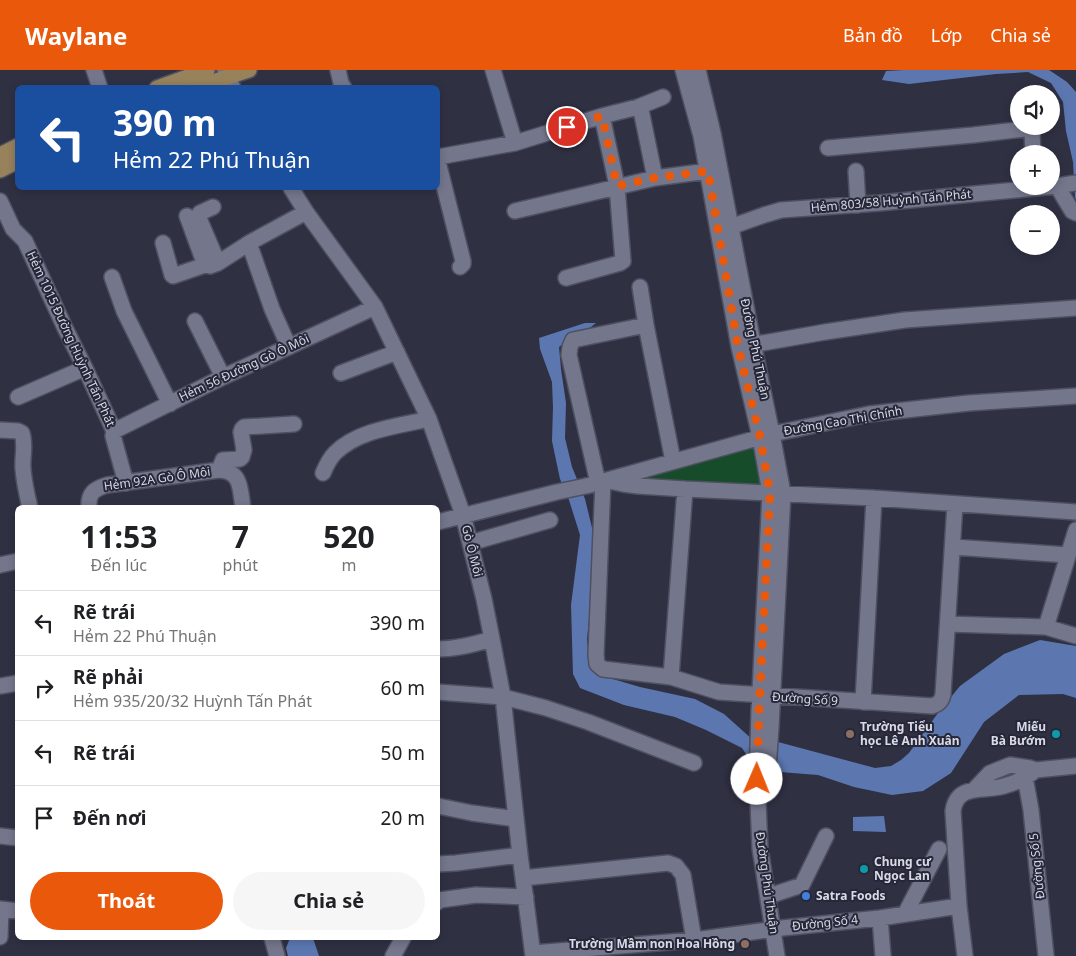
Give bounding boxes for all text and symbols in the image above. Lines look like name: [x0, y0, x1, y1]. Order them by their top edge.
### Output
text: Waylane: [25, 19, 127, 52]
text: Bản đồ: [843, 23, 903, 47]
text: Lớp: [931, 23, 962, 47]
text: Chia sẻ: [990, 23, 1051, 47]
map controls: [1010, 85, 1060, 255]
button: sound: [1010, 85, 1060, 135]
text: 390 m: [113, 99, 216, 146]
icon: left: [30, 105, 95, 170]
pin: [546, 106, 588, 148]
icon: arrive: [553, 113, 581, 141]
text: Hẻm 22 Phú Thuận: [113, 144, 310, 174]
button: +: [1010, 145, 1060, 195]
street label: Hẻm 803/58 Huỳnh Tấn Phát: [810, 185, 973, 216]
button: −: [1010, 205, 1060, 255]
street label: Hẻm 1015 Đường Huỳnh Tấn Phát: [23, 248, 120, 430]
street label: Đường Phú Thuận: [736, 297, 775, 401]
street label: Hẻm 56 Đường Gò Ô Môi: [176, 330, 312, 405]
street label: Đường Cao Thị Chính: [782, 402, 904, 439]
street label: Hẻm 92A Gò Ô Môi: [103, 463, 211, 494]
text: 11:53: [80, 516, 157, 557]
text: 7: [232, 516, 249, 557]
text: 520: [323, 516, 375, 557]
street label: Gò Ô Môi: [458, 523, 487, 579]
text: Đến lúc: [91, 554, 147, 576]
text: phút: [223, 554, 258, 576]
text: m: [341, 554, 356, 576]
text: Rẽ trái: [73, 599, 135, 625]
icon: left: [30, 609, 58, 637]
text: 390 m: [370, 610, 425, 636]
text: Hẻm 22 Phú Thuận: [73, 625, 217, 647]
text: Rẽ phải: [73, 664, 143, 690]
icon: right: [30, 674, 58, 702]
text: 60 m: [381, 675, 425, 701]
street label: Đường Số 9: [772, 688, 839, 709]
text: Hẻm 935/20/32 Huỳnh Tấn Phát: [73, 690, 312, 712]
place label: Trường Tiểu học Lê Anh Xuân: [860, 718, 959, 749]
place label: Miếu Bà Bướm: [991, 718, 1046, 749]
marker: Trường Tiểu học Lê Anh Xuân: [844, 728, 856, 740]
marker: Miếu Bà Bướm: [1050, 728, 1062, 740]
icon: left: [30, 739, 58, 767]
text: Rẽ trái: [73, 740, 135, 766]
text: 50 m: [381, 740, 425, 766]
position arrow: [730, 752, 782, 804]
icon: arrive: [30, 804, 58, 832]
text: Đến nơi: [73, 805, 147, 831]
text: 20 m: [381, 805, 425, 831]
street label: Đường Phú Thuận: [752, 831, 783, 935]
street label: Đường Số 5: [1025, 832, 1048, 900]
place label: Chung cư Ngọc Lan: [874, 853, 932, 884]
marker: Chung cư Ngọc Lan: [858, 863, 870, 875]
button: Thoát: [30, 872, 223, 930]
button: Chia sẻ: [233, 872, 425, 930]
place label: Satra Foods: [816, 887, 886, 904]
marker: Satra Foods: [800, 890, 812, 902]
street label: Đường Số 4: [791, 911, 859, 934]
place label: Trường Mầm non Hoa Hồng: [569, 935, 735, 952]
marker: Trường Mầm non Hoa Hồng: [739, 938, 751, 950]

